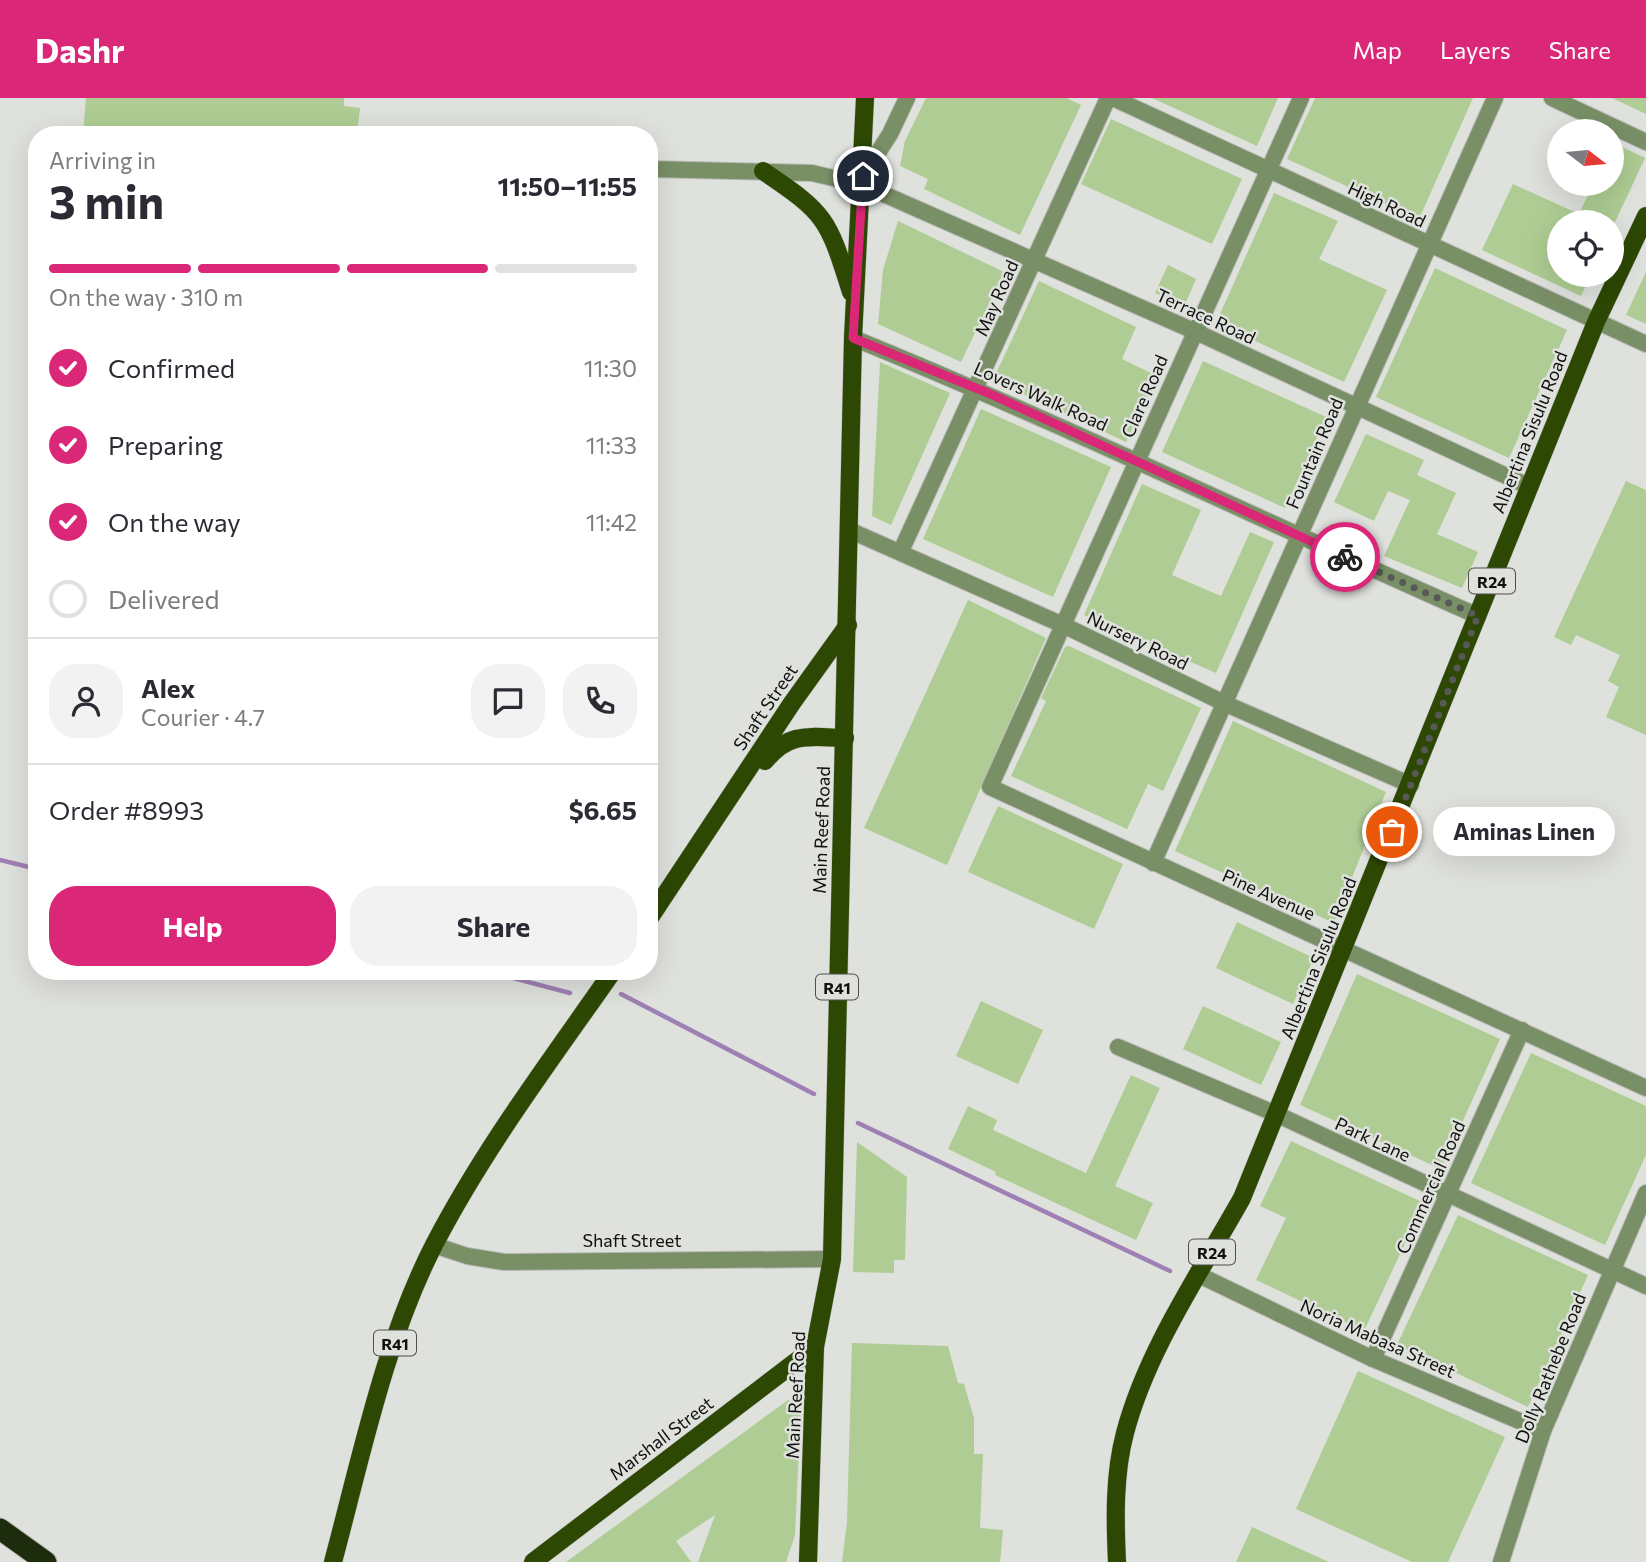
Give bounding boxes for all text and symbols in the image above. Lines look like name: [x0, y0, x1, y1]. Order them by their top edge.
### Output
text: Dashr: [35, 29, 125, 70]
text: Map: [1353, 35, 1402, 64]
text: Layers: [1440, 35, 1511, 64]
text: Share: [1549, 35, 1611, 64]
north arrow: [1547, 119, 1624, 196]
map controls: [1547, 119, 1624, 287]
text: Arriving in: [49, 146, 156, 174]
pin: [833, 146, 893, 206]
icon: home: [844, 157, 882, 195]
text: 11:50–11:55: [497, 170, 637, 201]
text: 3 min: [49, 172, 164, 228]
street label: High Road: [1344, 176, 1430, 232]
button: locate: [1547, 210, 1624, 287]
street label: May Road: [969, 256, 1023, 340]
text: On the way · 310 m: [49, 283, 243, 311]
street label: Terrace Road: [1153, 283, 1259, 349]
street label: Albertina Sisulu Road: [1486, 348, 1572, 516]
icon: check: [49, 349, 87, 387]
street label: Clare Road: [1116, 351, 1172, 441]
text: Confirmed: [108, 352, 235, 383]
text: 11:30: [584, 354, 637, 382]
street label: Lovers Walk Road: [971, 357, 1111, 435]
street label: Fountain Road: [1281, 394, 1347, 512]
icon: check: [49, 426, 87, 464]
text: Preparing: [108, 429, 223, 460]
text: 11:33: [586, 431, 637, 459]
icon: check: [49, 503, 87, 541]
text: On the way: [108, 506, 241, 537]
text: 11:42: [586, 508, 637, 536]
courier: [1310, 522, 1380, 592]
icon: bike: [1326, 538, 1364, 576]
road number: R24: [1469, 568, 1515, 594]
text: Delivered: [108, 583, 219, 614]
street label: Nursery Road: [1084, 606, 1192, 674]
street label: Shaft Street: [728, 660, 802, 754]
button: person: [49, 664, 123, 738]
button: chat: [471, 664, 545, 738]
button: phone: [563, 664, 637, 738]
text: Alex: [141, 672, 195, 703]
text: Courier · 4.7: [141, 703, 265, 731]
street label: Main Reef Road: [808, 766, 834, 894]
text: Order #8993: [49, 794, 204, 825]
text: $6.65: [569, 794, 637, 825]
pin: [1362, 802, 1422, 862]
callout: Aminas Linen: [1434, 808, 1616, 856]
icon: bag: [1373, 813, 1411, 851]
text: Aminas Linen: [1453, 817, 1595, 845]
street label: Pine Avenue: [1219, 864, 1319, 924]
street label: Albertina Sisulu Road: [1275, 874, 1361, 1042]
button: Help: [49, 886, 336, 966]
button: Share: [350, 886, 637, 966]
road number: R41: [816, 974, 858, 1000]
street label: Park Lane: [1332, 1112, 1414, 1166]
street label: Commercial Road: [1391, 1117, 1469, 1257]
street label: Shaft Street: [582, 1229, 682, 1251]
road number: R24: [1189, 1240, 1235, 1264]
street label: Dolly Rathebe Road: [1510, 1290, 1590, 1446]
street label: Noria Mabasa Street: [1297, 1294, 1459, 1382]
road number: R41: [374, 1330, 416, 1356]
street label: Main Reef Road: [781, 1331, 809, 1459]
street label: Marshall Street: [605, 1392, 717, 1484]

